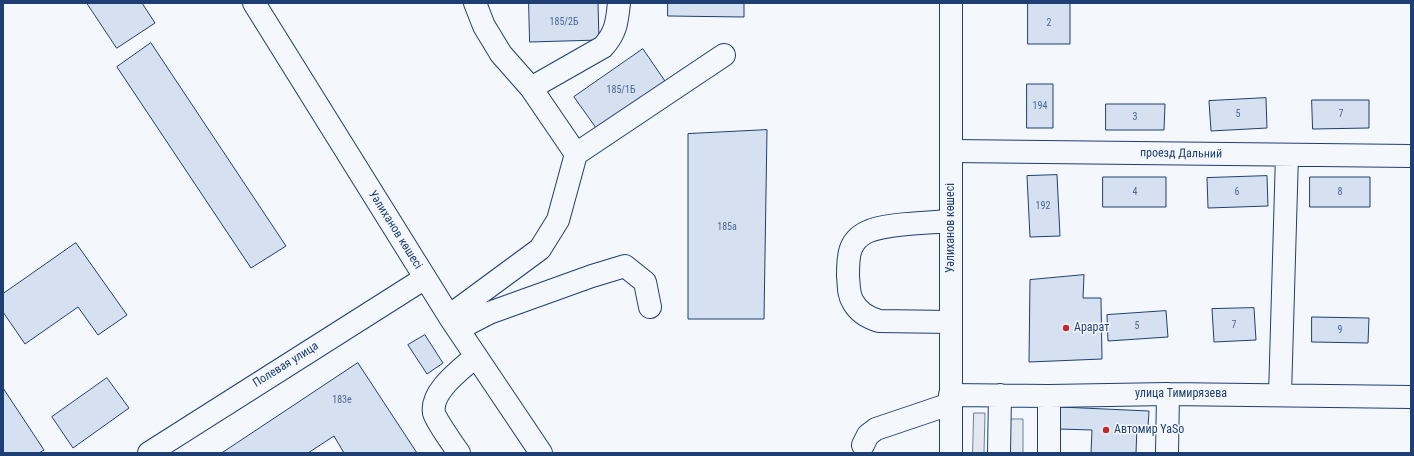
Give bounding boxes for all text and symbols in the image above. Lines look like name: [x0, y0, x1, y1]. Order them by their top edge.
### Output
house number: 185/2Б: [550, 16, 578, 28]
house number: 2: [1047, 17, 1051, 29]
house number: 185/1Б: [607, 84, 635, 96]
house number: 194: [1033, 100, 1047, 112]
house number: 5: [1236, 108, 1240, 120]
house number: 7: [1339, 108, 1343, 120]
house number: 3: [1133, 111, 1137, 123]
street label: проезд Дальний: [1140, 146, 1222, 162]
street label: Уәлиханов көшесі: [944, 183, 958, 273]
house number: 4: [1133, 186, 1137, 198]
house number: 6: [1235, 186, 1239, 198]
house number: 8: [1338, 186, 1342, 198]
street label: Уәлиханов көшесі: [365, 188, 425, 272]
house number: 192: [1036, 200, 1050, 212]
house number: 185а: [717, 221, 737, 233]
house number: 7: [1232, 319, 1236, 331]
house number: 5: [1135, 320, 1139, 332]
place label: Арарат: [1074, 321, 1109, 335]
marker: Арарат: [1061, 323, 1071, 333]
house number: 9: [1338, 324, 1342, 336]
street label: Полевая улица: [251, 339, 321, 391]
street label: улица Тимирязева: [1135, 387, 1227, 401]
house number: 183е: [332, 394, 352, 406]
place label: Автомир YaSo: [1114, 423, 1184, 437]
marker: Автомир YaSo: [1101, 425, 1111, 435]

